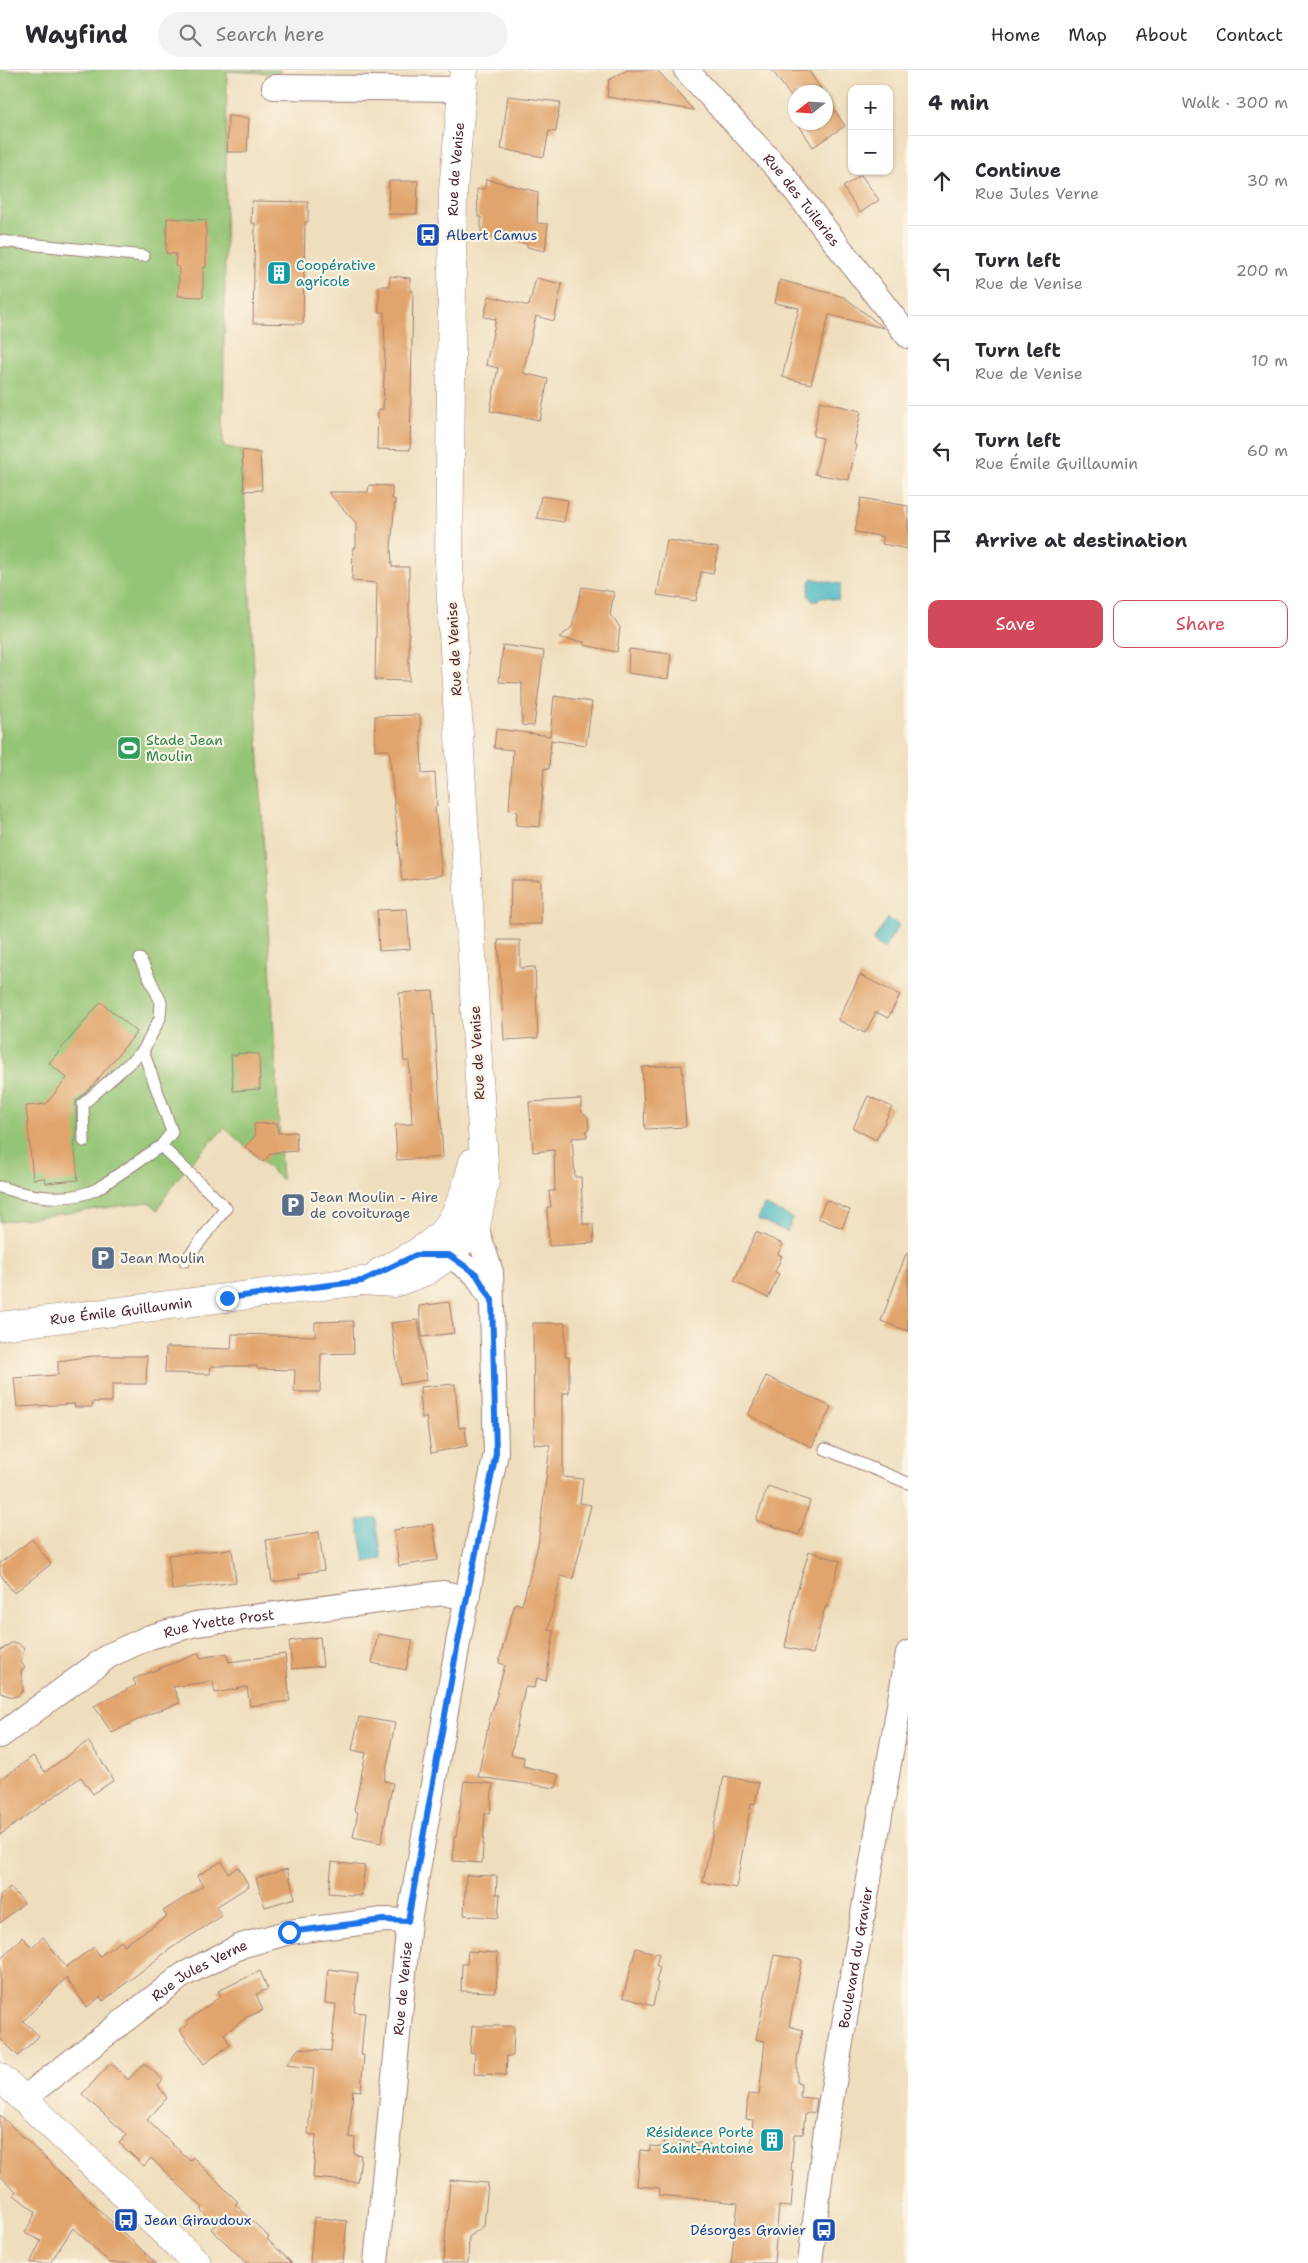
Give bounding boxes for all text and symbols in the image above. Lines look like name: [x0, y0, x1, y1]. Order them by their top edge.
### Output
search box: [158, 12, 508, 57]
text: Wayfind: [25, 19, 128, 51]
icon: search: [176, 21, 204, 49]
text: Search here: [216, 22, 324, 47]
text: Home: [991, 23, 1040, 47]
text: Map: [1068, 23, 1107, 47]
text: About: [1135, 23, 1188, 47]
text: Contact: [1216, 23, 1283, 47]
north arrow: [788, 85, 833, 130]
map controls: [848, 85, 893, 175]
button: +: [848, 85, 893, 130]
text: 4 min: [928, 89, 989, 117]
text: Walk · 300 m: [1181, 92, 1288, 113]
street label: Rue de Venise: [444, 121, 468, 216]
button: −: [848, 130, 893, 175]
street label: Rue des Tuileries: [759, 150, 844, 250]
text: Continue: [975, 158, 1061, 183]
icon: ahead: [928, 167, 956, 195]
text: 30 m: [1247, 170, 1288, 191]
text: Rue Jules Verne: [975, 183, 1099, 204]
bus stop icon: Albert Camus: [415, 222, 441, 248]
place label: Albert Camus: [446, 226, 537, 244]
text: Turn left: [975, 248, 1061, 273]
place label: Coopérative agricole: [296, 256, 376, 290]
icon: left: [928, 257, 956, 285]
building icon: Coopérative agricole: [266, 260, 292, 286]
text: 200 m: [1236, 260, 1288, 281]
text: Rue de Venise: [975, 273, 1083, 294]
text: Turn left: [975, 338, 1061, 363]
icon: left: [928, 347, 956, 375]
text: 10 m: [1251, 350, 1288, 371]
text: Rue de Venise: [975, 363, 1083, 384]
text: Turn left: [975, 428, 1061, 453]
icon: left: [928, 437, 956, 465]
text: 60 m: [1247, 440, 1288, 461]
text: Rue Émile Guillaumin: [975, 453, 1138, 474]
icon: arrive: [928, 527, 956, 555]
text: Arrive at destination: [975, 528, 1187, 553]
button: Save: [928, 600, 1103, 648]
button: Share: [1113, 600, 1288, 648]
street label: Rue de Venise: [443, 601, 465, 697]
place label: Stade Jean Moulin: [146, 731, 223, 765]
sports icon: Stade Jean Moulin: [116, 735, 142, 761]
street label: Rue de Venise: [466, 1005, 488, 1101]
place label: Jean Moulin - Aire de covoiturage: [310, 1188, 439, 1222]
parking icon: Jean Moulin - Aire de covoiturage: [280, 1192, 306, 1218]
parking icon: Jean Moulin: [90, 1245, 116, 1271]
place label: Jean Moulin: [120, 1249, 205, 1267]
route end: [216, 1287, 239, 1310]
street label: Rue Émile Guillaumin: [49, 1293, 193, 1329]
street label: Rue Yvette Prost: [161, 1605, 275, 1642]
street label: Boulevard du Gravier: [834, 1885, 877, 2030]
route start: [278, 1921, 301, 1944]
street label: Rue Jules Verne: [148, 1936, 249, 2005]
street label: Rue de Venise: [389, 1940, 416, 2036]
place label: Résidence Porte Saint-Antoine: [646, 2123, 754, 2157]
building icon: Résidence Porte Saint-Antoine: [759, 2127, 785, 2153]
bus stop icon: Jean Giraudoux: [113, 2207, 139, 2233]
place label: Jean Giraudoux: [144, 2211, 251, 2229]
bus stop icon: Désorges Gravier: [811, 2217, 837, 2243]
place label: Désorges Gravier: [690, 2221, 806, 2239]

